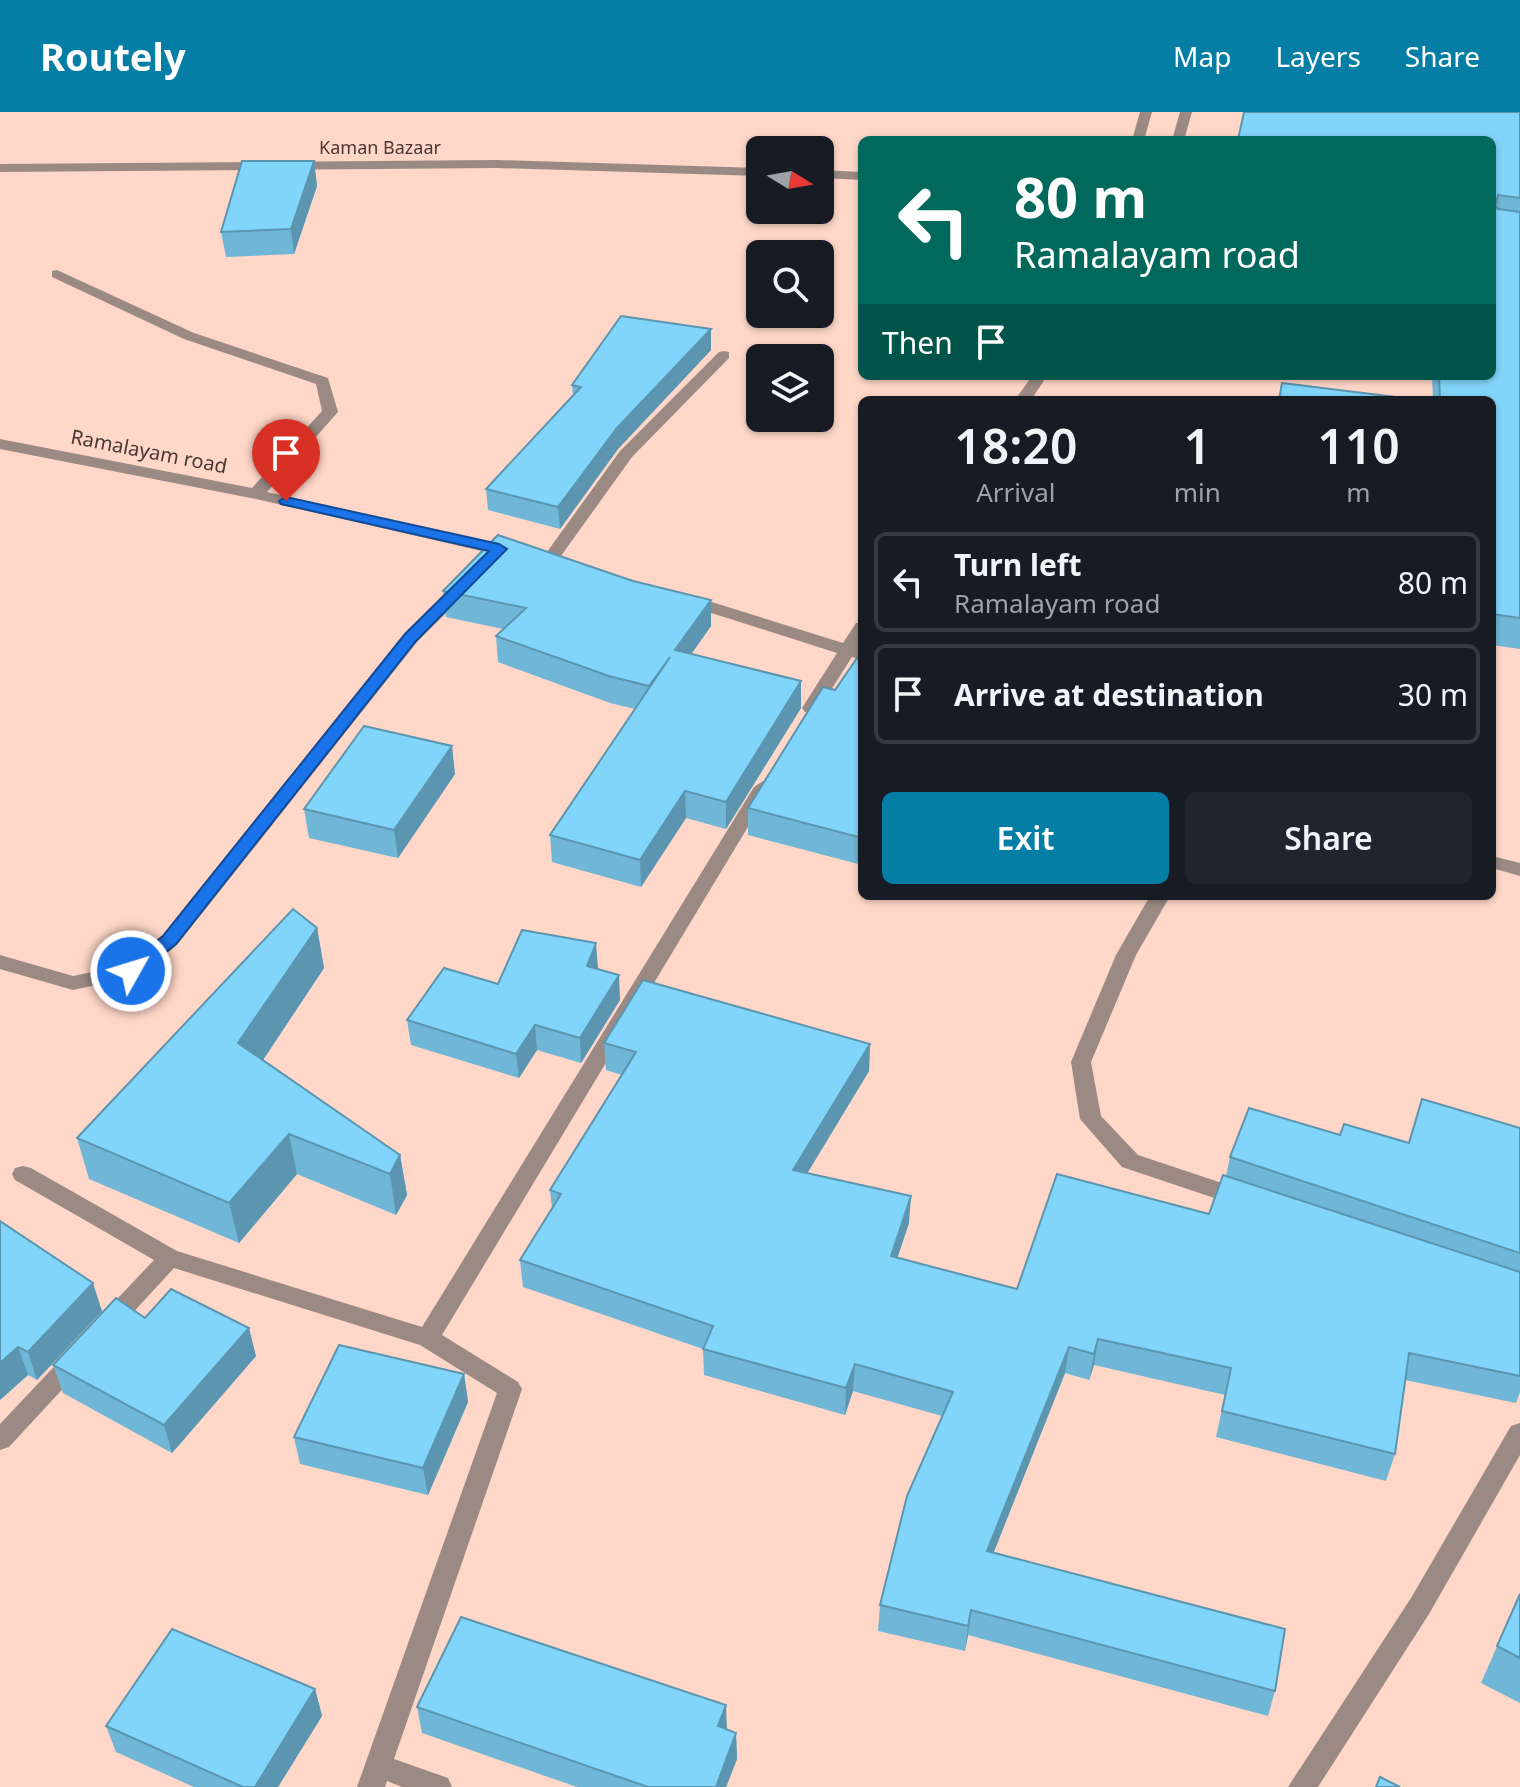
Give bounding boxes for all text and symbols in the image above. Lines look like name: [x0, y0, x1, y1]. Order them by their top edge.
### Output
text: Routely: [40, 30, 186, 82]
text: Map: [1173, 37, 1231, 75]
text: Layers: [1275, 37, 1361, 75]
text: Share: [1405, 37, 1480, 75]
street label: Kaman Bazaar: [319, 135, 441, 159]
north arrow: [746, 136, 834, 224]
map controls: [746, 136, 834, 432]
text: 80 m: [1014, 158, 1147, 234]
icon: left: [882, 168, 986, 272]
text: Ramalayam road: [1014, 230, 1300, 279]
button: search: [746, 240, 834, 328]
icon: arrive: [969, 320, 1013, 364]
text: Then: [882, 322, 953, 363]
button: layers: [746, 344, 834, 432]
text: 18:20: [954, 413, 1077, 478]
text: 1: [1184, 413, 1211, 478]
text: 110: [1317, 413, 1400, 478]
pin: [252, 419, 320, 501]
street label: Ramalayam road: [68, 423, 230, 479]
icon: arrive: [264, 431, 308, 475]
text: Arrival: [976, 474, 1056, 510]
text: min: [1174, 474, 1221, 510]
text: m: [1346, 474, 1371, 510]
text: Turn left: [954, 544, 1082, 585]
icon: left: [886, 560, 930, 604]
text: 80 m: [1398, 562, 1468, 603]
text: Ramalayam road: [954, 585, 1160, 621]
icon: arrive: [886, 672, 930, 716]
text: Arrive at destination: [954, 674, 1264, 715]
text: 30 m: [1398, 674, 1468, 715]
button: Exit: [882, 792, 1169, 884]
button: Share: [1185, 792, 1472, 884]
position arrow: [89, 929, 173, 1013]

